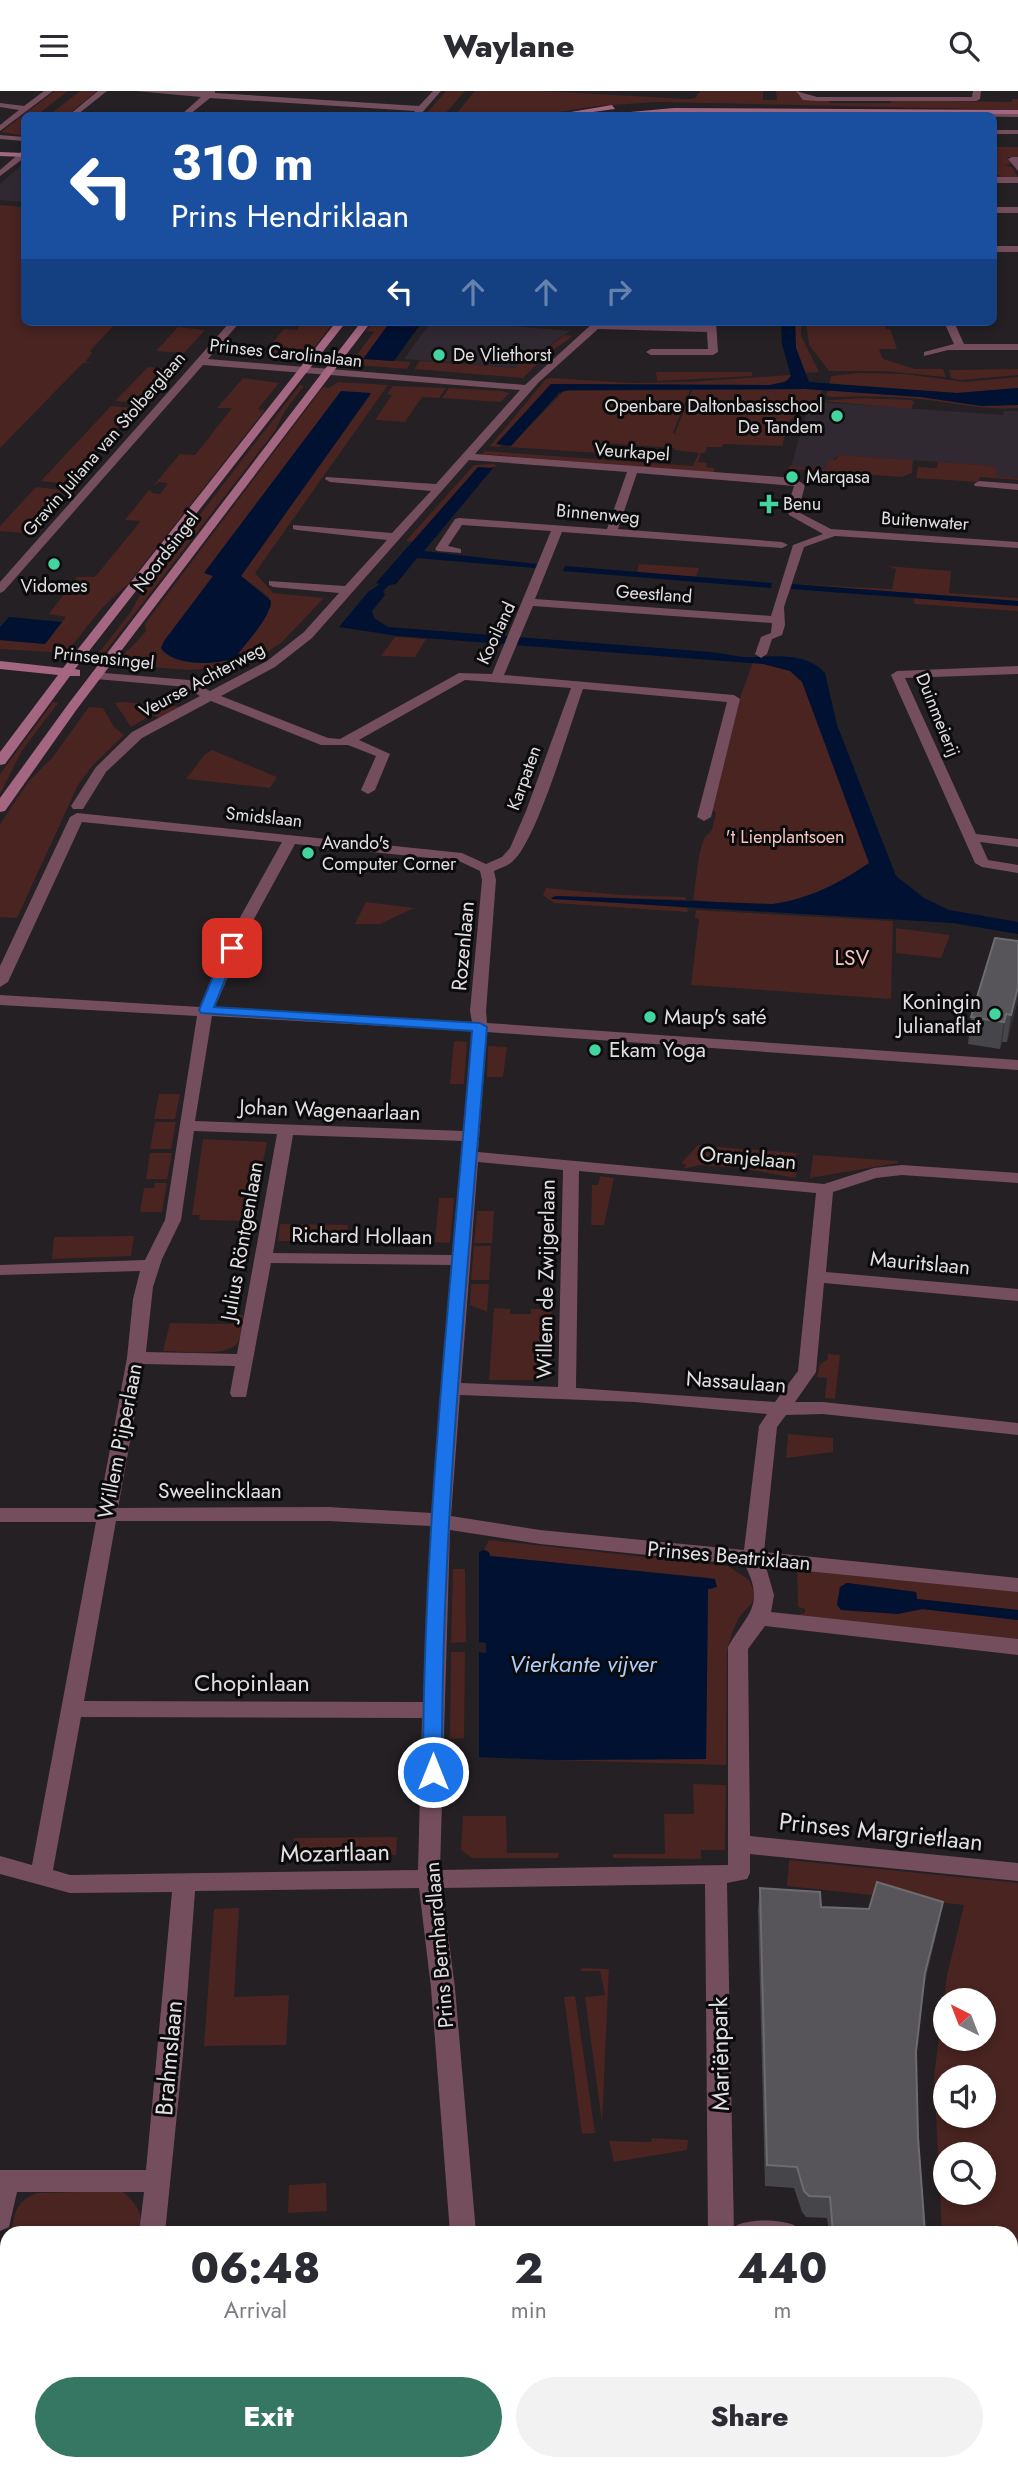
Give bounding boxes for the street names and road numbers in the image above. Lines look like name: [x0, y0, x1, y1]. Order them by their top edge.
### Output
street label: Prinses Carolinalaan: [208, 332, 364, 374]
street label: Gravin Juliana van Stolberglaan: [16, 346, 192, 542]
street label: Veurkapel: [593, 436, 671, 468]
street label: Binnenweg: [555, 497, 641, 531]
street label: Buitenwater: [880, 505, 971, 537]
street label: Noordsingel: [127, 506, 205, 598]
street label: Geestland: [615, 578, 693, 610]
street label: Kooiland: [470, 597, 522, 669]
street label: Veurse Achterweg: [135, 636, 269, 724]
street label: Prinsensingel: [52, 640, 156, 676]
street label: Duinmeierij: [909, 669, 967, 761]
street label: Karpaten: [500, 742, 548, 814]
street label: Smidslaan: [224, 800, 304, 834]
street label: Rozenlaan: [444, 900, 482, 992]
street label: Johan Wagenaarlaan: [236, 1092, 421, 1128]
street label: Oranjelaan: [698, 1139, 798, 1177]
street label: Julius Röntgenlaan: [213, 1159, 271, 1326]
street label: Willem de Zwijgerlaan: [529, 1179, 563, 1379]
street label: Richard Hollaan: [291, 1220, 433, 1252]
street label: Mauritslaan: [869, 1244, 971, 1282]
street label: Willem Pijperlaan: [90, 1361, 150, 1521]
street label: Nassaulaan: [685, 1364, 787, 1400]
street label: Sweelincklaan: [158, 1476, 282, 1506]
street label: Prinses Beatrixlaan: [646, 1534, 812, 1578]
street label: Chopinlaan: [194, 1665, 310, 1700]
street label: Prinses Margrietlaan: [777, 1803, 985, 1860]
street label: Mozartlaan: [280, 1834, 390, 1871]
street label: Prins Bernhardlaan: [417, 1861, 461, 2029]
street label: Mariënpark: [701, 1996, 738, 2112]
street label: Brahmslaan: [146, 1999, 191, 2117]

